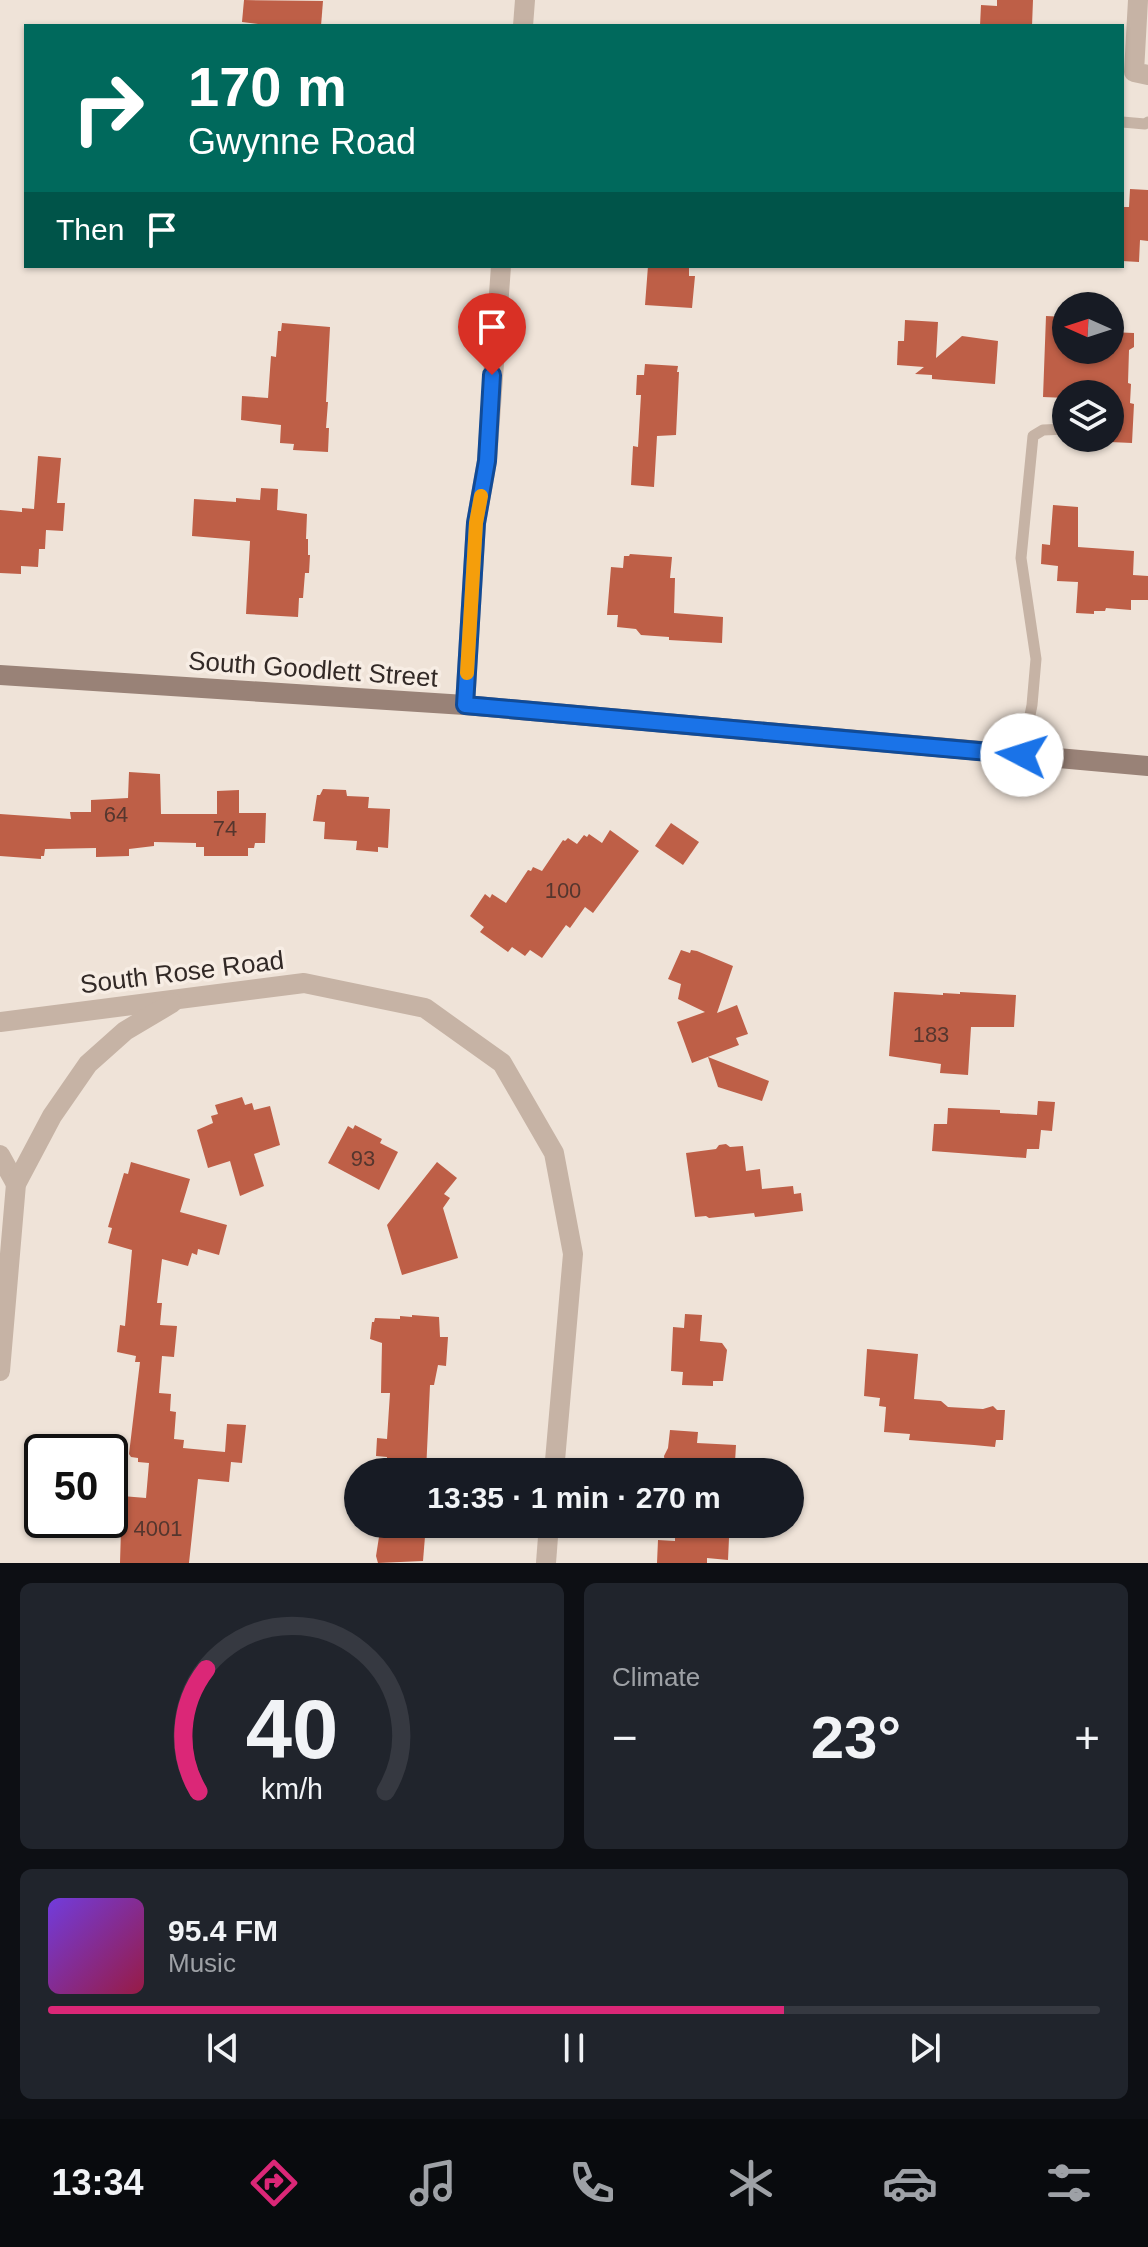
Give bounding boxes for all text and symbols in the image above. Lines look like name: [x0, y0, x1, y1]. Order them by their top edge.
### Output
text: 170 m: [188, 55, 347, 118]
icon: right: [56, 56, 160, 160]
text: Gwynne Road: [188, 121, 416, 162]
icon: arrive: [140, 208, 184, 252]
text: Then: [56, 213, 124, 246]
north arrow: [1052, 292, 1124, 364]
map controls: [1052, 292, 1124, 452]
pin: [458, 293, 526, 375]
icon: arrive: [470, 305, 514, 349]
button: layers: [1052, 380, 1124, 452]
street label: South Goodlett Street: [187, 645, 440, 693]
position arrow: [980, 713, 1064, 797]
house number: 64: [104, 802, 128, 827]
house number: 74: [213, 816, 237, 841]
house number: 100: [545, 878, 581, 903]
street label: South Rose Road: [78, 945, 286, 999]
house number: 183: [913, 1022, 949, 1047]
house number: 93: [351, 1146, 375, 1171]
speed limit sign: 50: [24, 1434, 128, 1538]
text: 13:35 · 1 min · 270 m: [427, 1481, 721, 1514]
house number: 4001: [134, 1516, 182, 1541]
text: Climate: [612, 1662, 700, 1692]
text: 40: [246, 1683, 338, 1776]
text: 23°: [811, 1704, 901, 1771]
text: −: [612, 1713, 638, 1762]
text: +: [1074, 1713, 1100, 1762]
text: km/h: [261, 1773, 323, 1805]
text: 95.4 FM: [168, 1914, 278, 1947]
text: Music: [168, 1948, 236, 1978]
icon: previous: [201, 2026, 245, 2070]
icon: pause: [552, 2026, 596, 2070]
icon: next: [903, 2026, 947, 2070]
icon: directions: [246, 2155, 302, 2211]
icon: music: [405, 2155, 461, 2211]
icon: phone: [564, 2155, 620, 2211]
icon: climate: [723, 2155, 779, 2211]
icon: car: [882, 2155, 938, 2211]
icon: filters: [1041, 2155, 1097, 2211]
text: 13:34: [51, 2162, 144, 2203]

